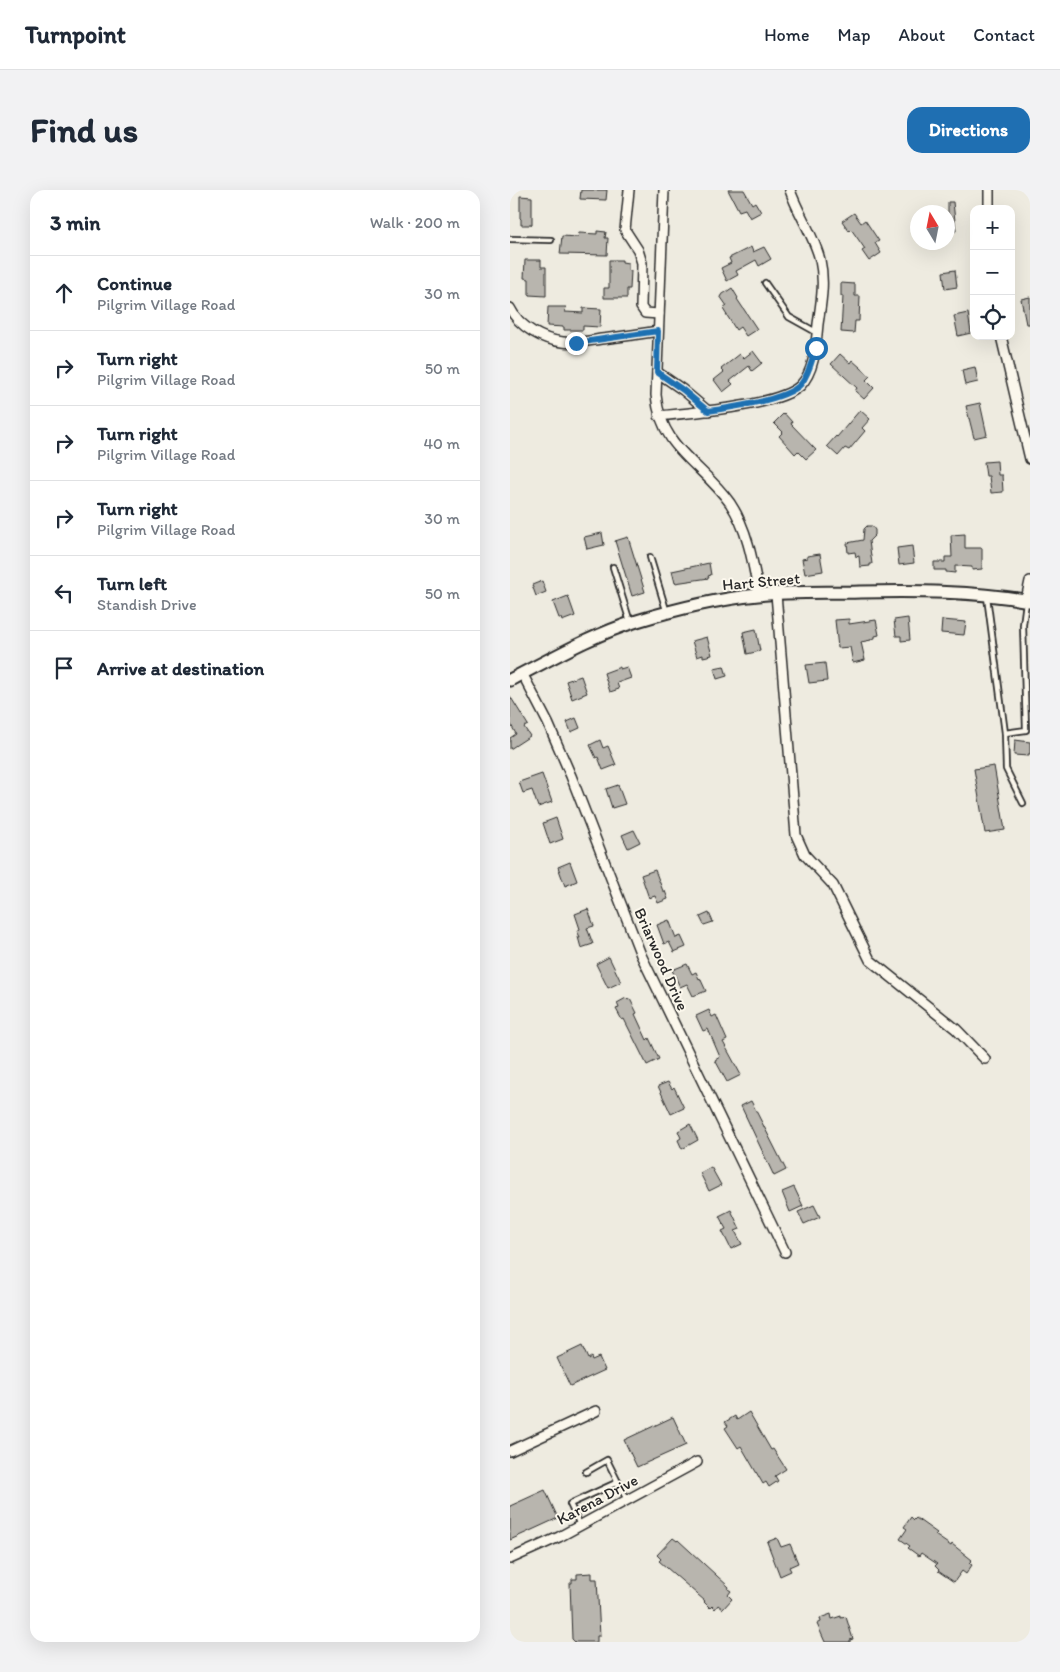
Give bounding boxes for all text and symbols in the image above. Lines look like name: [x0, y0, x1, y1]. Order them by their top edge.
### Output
text: Turnpoint: [25, 20, 126, 49]
text: Home: [764, 24, 810, 46]
text: Map: [838, 24, 871, 46]
text: About: [899, 24, 945, 46]
text: Contact: [973, 24, 1035, 46]
button: Directions: [907, 107, 1030, 153]
text: Find us: [30, 109, 138, 151]
north arrow: [910, 205, 955, 250]
map controls: [970, 205, 1015, 340]
button: +: [970, 205, 1015, 250]
text: 3 min: [50, 210, 100, 235]
text: Walk · 200 m: [370, 213, 460, 232]
button: −: [970, 250, 1015, 295]
text: Continue: [97, 272, 172, 295]
icon: ahead: [50, 279, 78, 307]
text: 30 m: [424, 284, 460, 303]
text: Pilgrim Village Road: [97, 295, 235, 314]
button: locate: [970, 295, 1015, 340]
route end: [565, 332, 588, 355]
route start: [805, 337, 828, 360]
text: Turn right: [97, 347, 178, 370]
icon: right: [50, 354, 78, 382]
text: 50 m: [425, 359, 460, 378]
text: Pilgrim Village Road: [97, 370, 235, 389]
text: Turn right: [97, 422, 178, 445]
icon: right: [50, 429, 78, 457]
text: 40 m: [423, 434, 460, 453]
text: Pilgrim Village Road: [97, 445, 235, 464]
text: Turn right: [97, 497, 178, 520]
icon: right: [50, 504, 78, 532]
text: 30 m: [424, 509, 460, 528]
text: Pilgrim Village Road: [97, 520, 235, 539]
street label: Hart Street: [721, 569, 801, 594]
text: Turn left: [97, 572, 167, 595]
icon: left: [50, 579, 78, 607]
text: 50 m: [425, 584, 460, 603]
text: Standish Drive: [97, 595, 197, 614]
icon: arrive: [50, 654, 78, 682]
text: Arrive at destination: [97, 657, 264, 680]
street label: Briarwood Drive: [630, 905, 693, 1014]
street label: Karena Drive: [553, 1470, 641, 1529]

